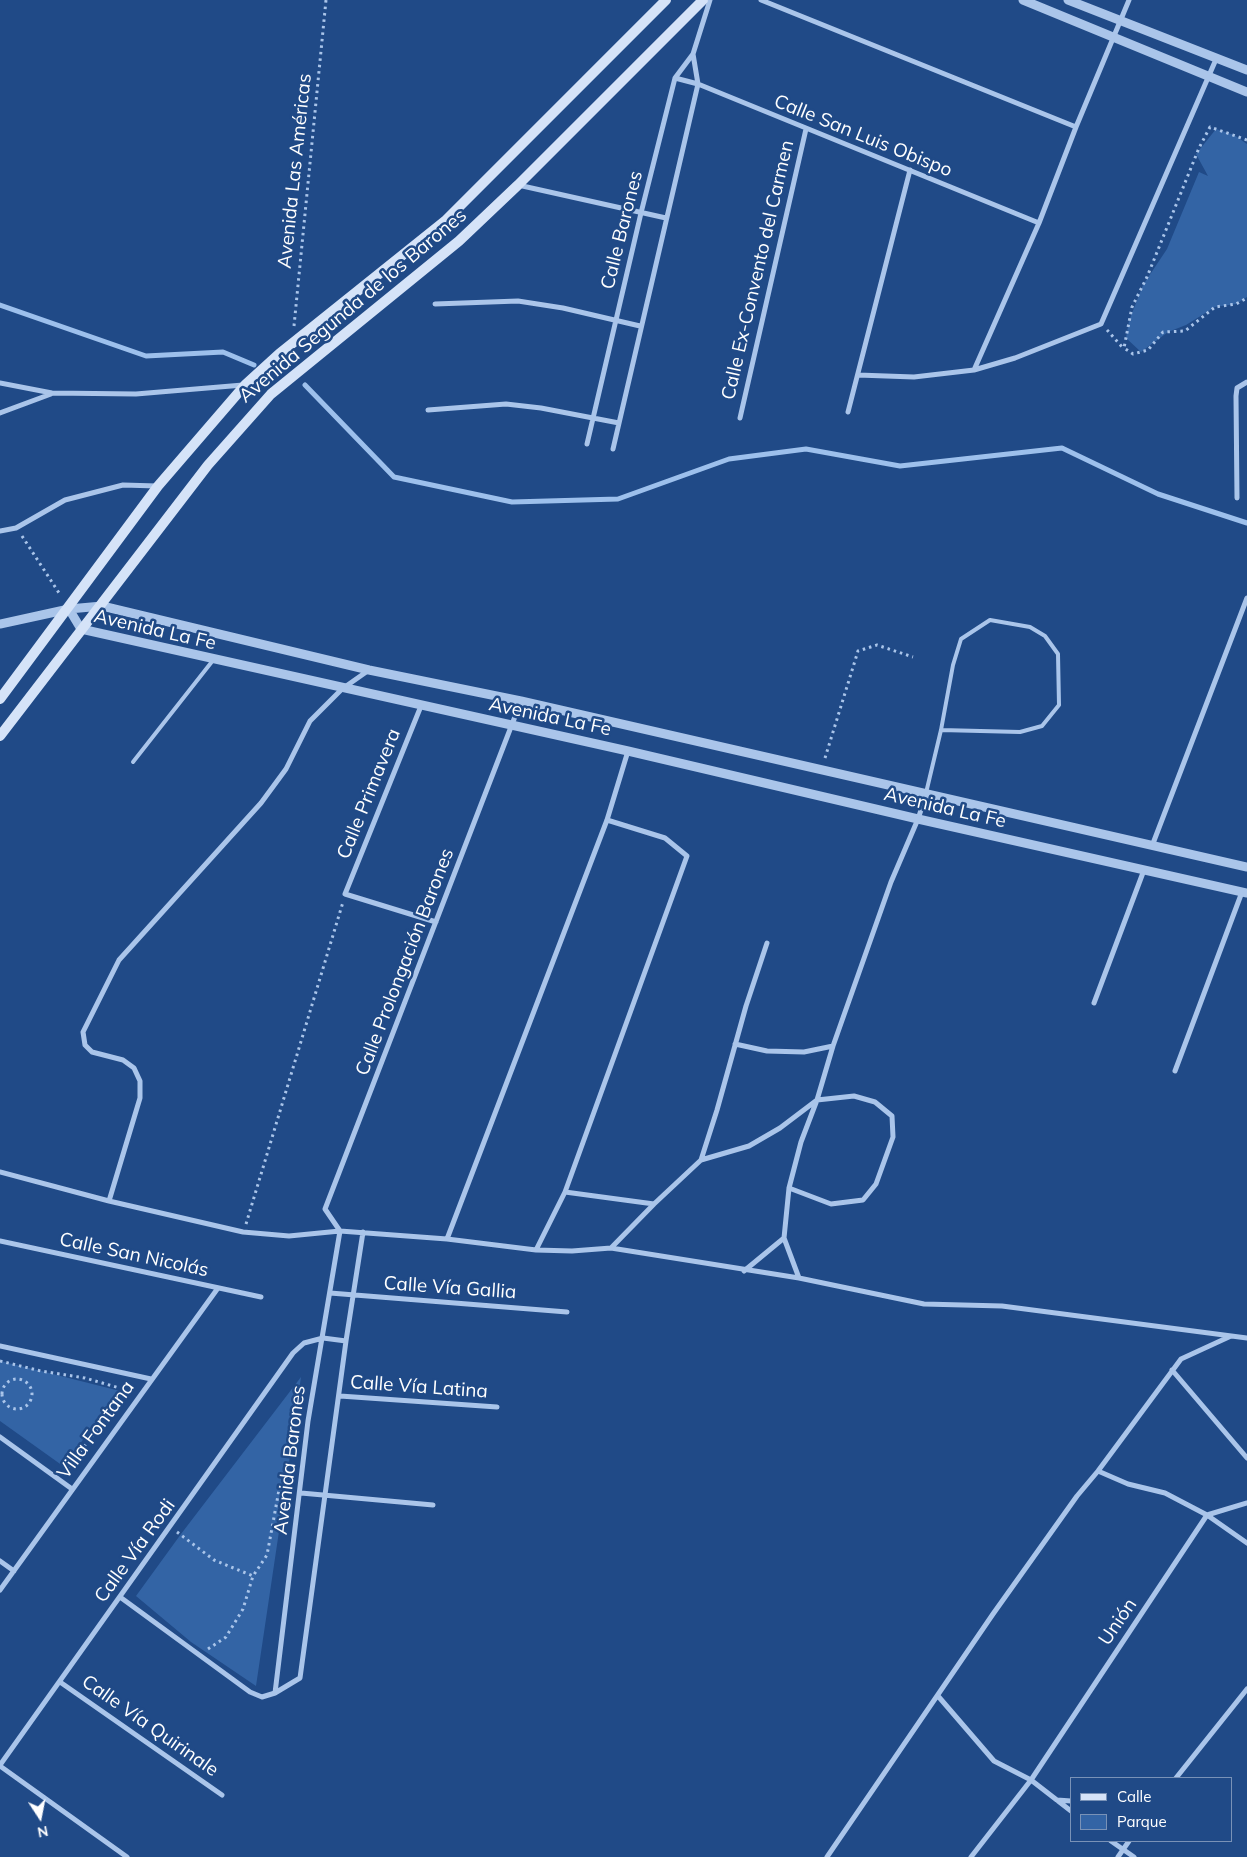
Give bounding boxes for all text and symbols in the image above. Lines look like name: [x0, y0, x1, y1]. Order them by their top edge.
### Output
street label: Avenida Las Américas: [273, 72, 317, 270]
street label: Calle San Luis Obispo: [771, 90, 955, 182]
street label: Calle Ex-Convento del Carmen: [717, 138, 799, 402]
street label: Calle Barones: [596, 168, 648, 292]
street label: Avenida Segunda de los Barones: [235, 204, 471, 408]
street label: Avenida La Fe: [92, 605, 218, 655]
street label: Avenida La Fe: [487, 693, 613, 741]
street label: Calle Primavera: [332, 726, 406, 862]
street label: Avenida La Fe: [882, 783, 1008, 833]
street label: Calle Prolongación Barones: [351, 845, 459, 1079]
street label: Calle San Nicolás: [57, 1228, 211, 1282]
street label: Calle Vía Gallia: [383, 1272, 517, 1304]
street label: Calle Vía Latina: [349, 1371, 489, 1403]
street label: Villa Fontana: [53, 1376, 139, 1484]
street label: Avenida Barones: [270, 1384, 310, 1536]
street label: Calle Vía Rodi: [90, 1495, 180, 1607]
street label: Unión: [1094, 1594, 1142, 1650]
street label: Calle Vía Quirinale: [77, 1670, 223, 1782]
legend: [1070, 1777, 1232, 1842]
text: Calle: [1117, 1787, 1151, 1806]
north arrow: [15, 1792, 65, 1842]
text: Parque: [1117, 1812, 1167, 1831]
text: N: [36, 1822, 50, 1842]

